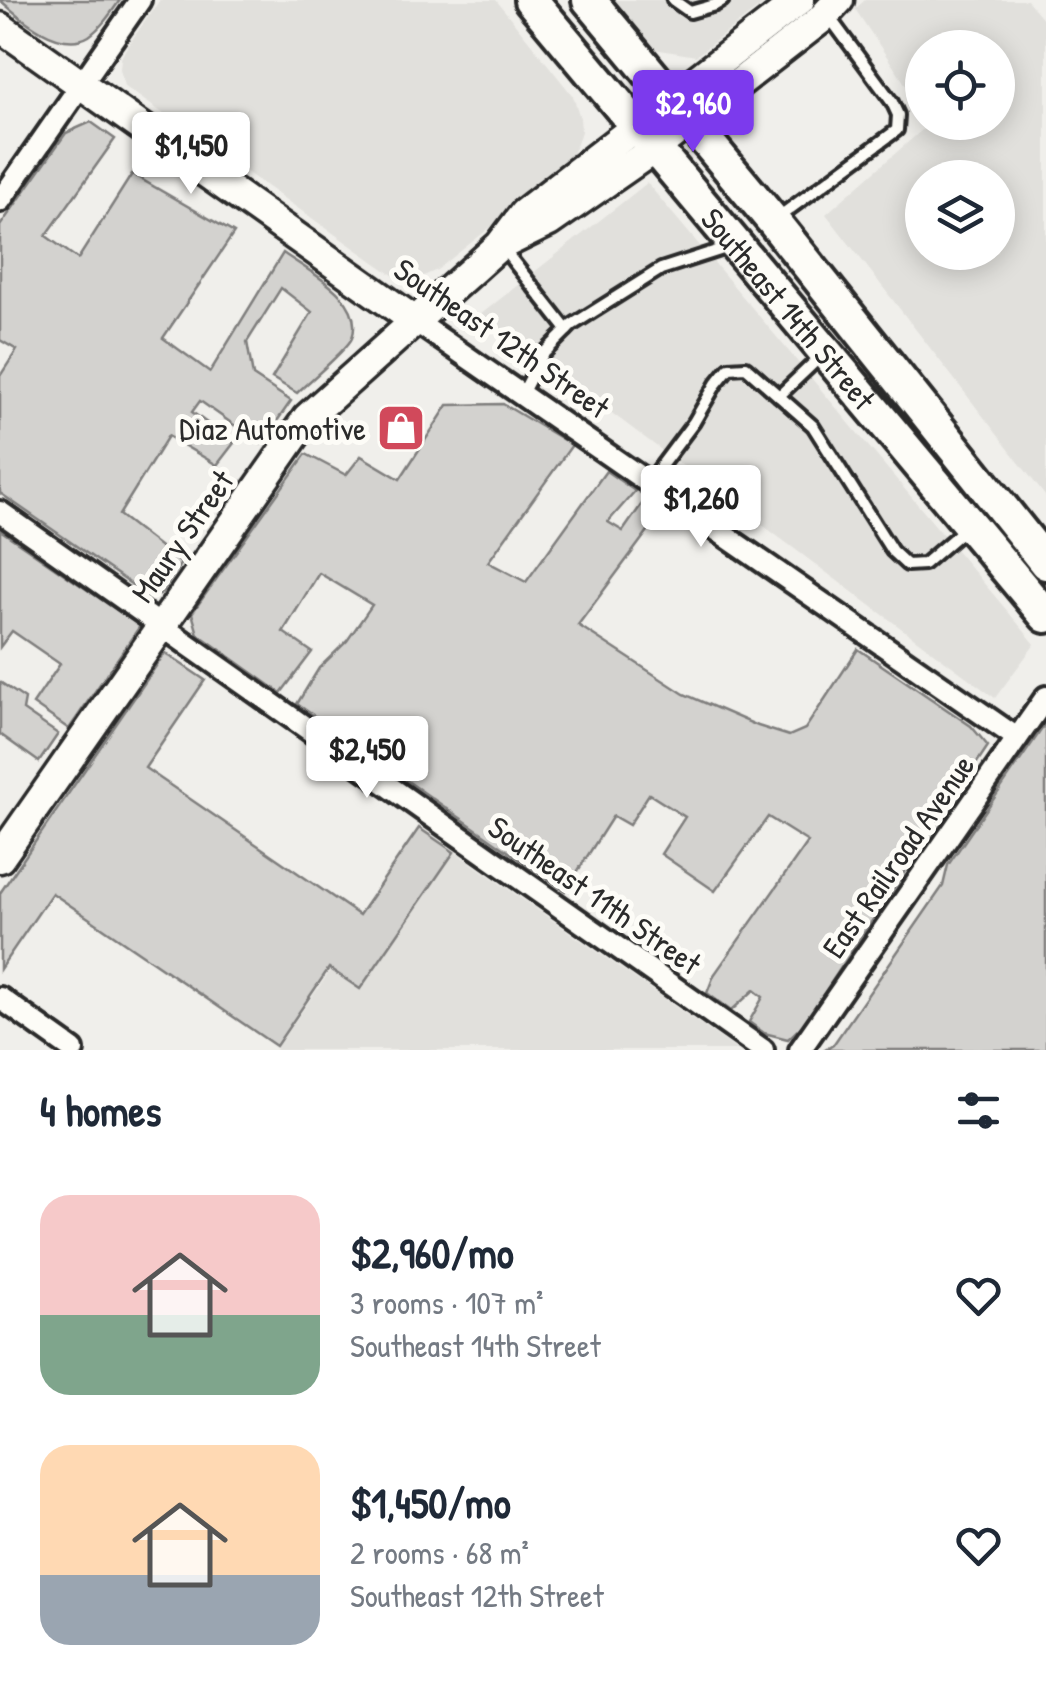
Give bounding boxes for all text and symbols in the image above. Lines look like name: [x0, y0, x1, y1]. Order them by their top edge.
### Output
map controls: [905, 30, 1015, 270]
button: locate: [905, 30, 1015, 140]
pin: $2,960: [612, 70, 774, 155]
text: $2,960: [655, 81, 731, 124]
pin: $1,450: [110, 112, 272, 197]
text: $1,450: [154, 123, 228, 166]
button: layers: [905, 160, 1015, 270]
street label: Southeast 14th Street: [692, 198, 886, 419]
street label: Southeast 12th Street: [386, 248, 619, 429]
shop icon: Diaz Automotive: [375, 402, 427, 454]
place label: Diaz Automotive: [179, 407, 366, 450]
street label: Maury Street: [121, 461, 244, 611]
pin: $1,260: [620, 465, 782, 550]
text: $1,260: [663, 476, 739, 519]
pin: $2,450: [286, 716, 448, 801]
text: $2,450: [328, 727, 406, 770]
street label: East Railroad Avenue: [812, 746, 984, 966]
street label: Southeast 11th Street: [480, 806, 711, 985]
text: 4 homes: [40, 1082, 161, 1139]
icon: filters: [951, 1083, 1006, 1138]
text: $2,960/mo: [350, 1224, 514, 1281]
icon: home: [120, 1235, 240, 1355]
icon: heart: [951, 1268, 1006, 1323]
text: 3 rooms · 107 m²: [350, 1281, 543, 1324]
text: Southeast 14th Street: [350, 1324, 601, 1367]
text: $1,450/mo: [350, 1474, 511, 1531]
icon: home: [120, 1485, 240, 1605]
icon: heart: [951, 1518, 1006, 1573]
text: 2 rooms · 68 m²: [350, 1531, 529, 1574]
text: Southeast 12th Street: [350, 1574, 604, 1617]

